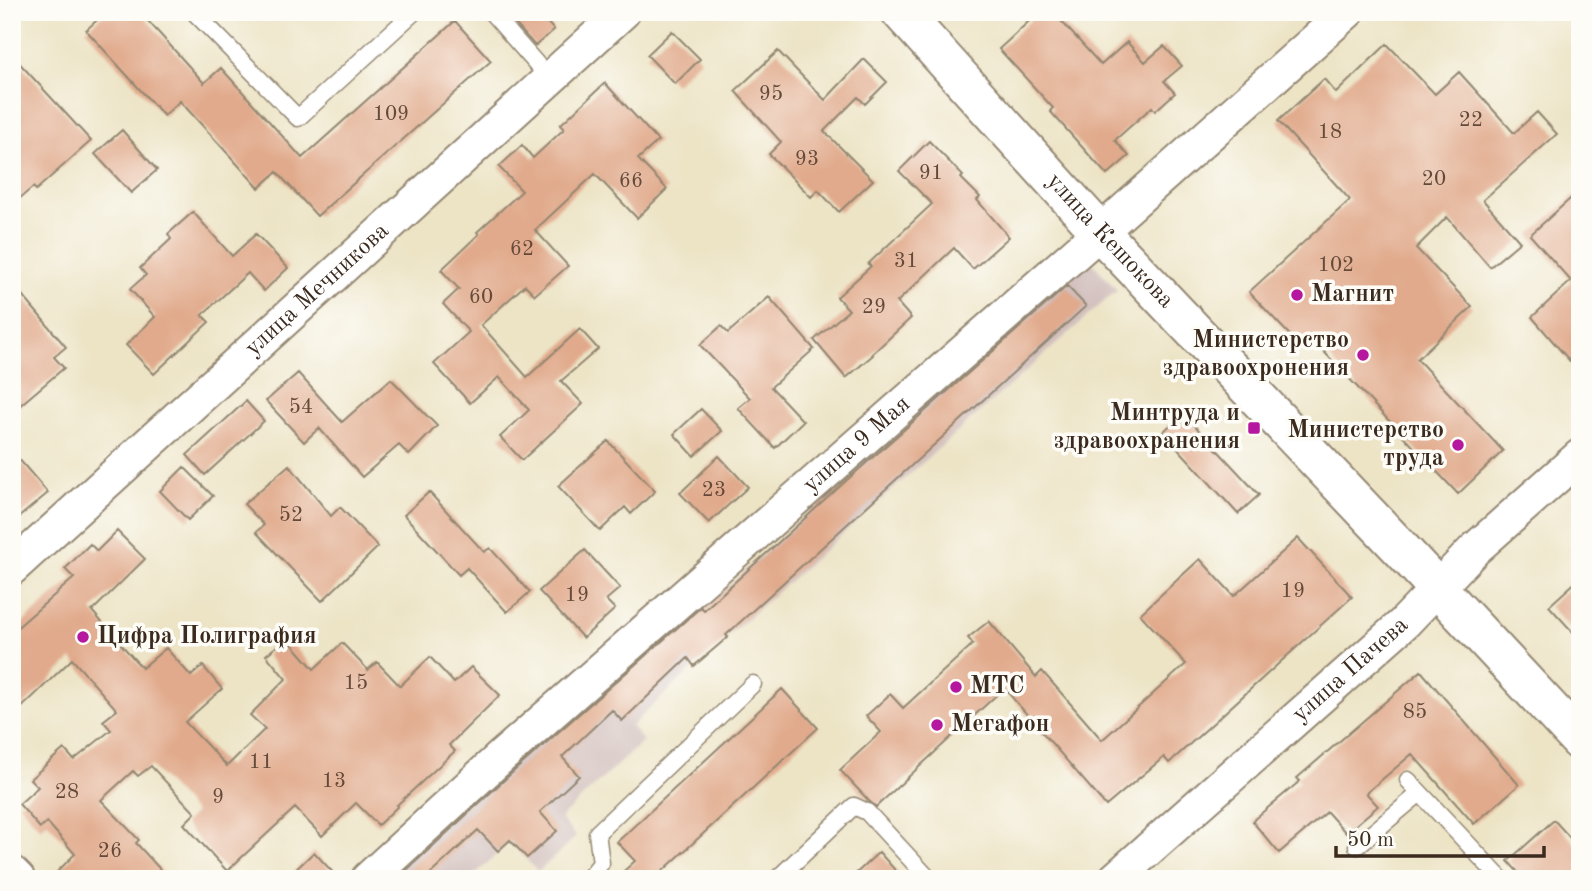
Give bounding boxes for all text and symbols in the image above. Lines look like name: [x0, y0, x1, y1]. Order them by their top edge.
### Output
house number: 95: [759, 84, 783, 105]
house number: 109: [373, 104, 409, 125]
house number: 22: [1459, 110, 1483, 131]
house number: 18: [1318, 122, 1342, 143]
house number: 93: [795, 149, 819, 170]
house number: 91: [919, 163, 943, 184]
street label: улица Кешокова: [1042, 169, 1178, 313]
house number: 20: [1422, 169, 1446, 190]
house number: 66: [619, 171, 643, 192]
street label: улица Мечникова: [241, 219, 394, 361]
house number: 62: [510, 239, 534, 260]
house number: 31: [894, 251, 918, 272]
house number: 102: [1318, 255, 1354, 276]
place label: Магнит: [1311, 283, 1394, 307]
house number: 60: [469, 287, 493, 308]
marker: Магнит: [1289, 287, 1305, 303]
house number: 29: [862, 297, 886, 318]
place label: Министерство здравоохронения: [1163, 329, 1349, 381]
marker: Министерство здравоохронения: [1355, 347, 1371, 363]
street label: улица 9 Мая: [799, 392, 915, 498]
house number: 54: [289, 397, 313, 418]
place label: Минтруда и здравоохранения: [1054, 402, 1240, 454]
place label: Министерство труда: [1287, 419, 1444, 471]
marker: Минтруда и здравоохранения: [1246, 420, 1262, 436]
marker: Министерство труда: [1450, 437, 1466, 453]
house number: 23: [702, 480, 726, 501]
house number: 52: [279, 505, 303, 526]
house number: 19: [1281, 581, 1305, 602]
house number: 19: [565, 585, 589, 606]
street label: улица Пачева: [1288, 613, 1413, 727]
place label: Цифра Полиграфия: [97, 625, 317, 649]
marker: Цифра Полиграфия: [75, 629, 91, 645]
house number: 15: [344, 673, 368, 694]
place label: МТС: [970, 675, 1024, 699]
marker: МТС: [948, 679, 964, 695]
house number: 85: [1403, 702, 1427, 723]
place label: Мегафон: [951, 713, 1049, 737]
marker: Мегафон: [929, 717, 945, 733]
house number: 11: [249, 752, 273, 773]
house number: 13: [322, 771, 346, 792]
house number: 28: [55, 782, 79, 803]
house number: 9: [212, 787, 224, 808]
scale bar: [1336, 814, 1545, 858]
text: 50 m: [1347, 830, 1394, 851]
house number: 26: [98, 841, 122, 862]

